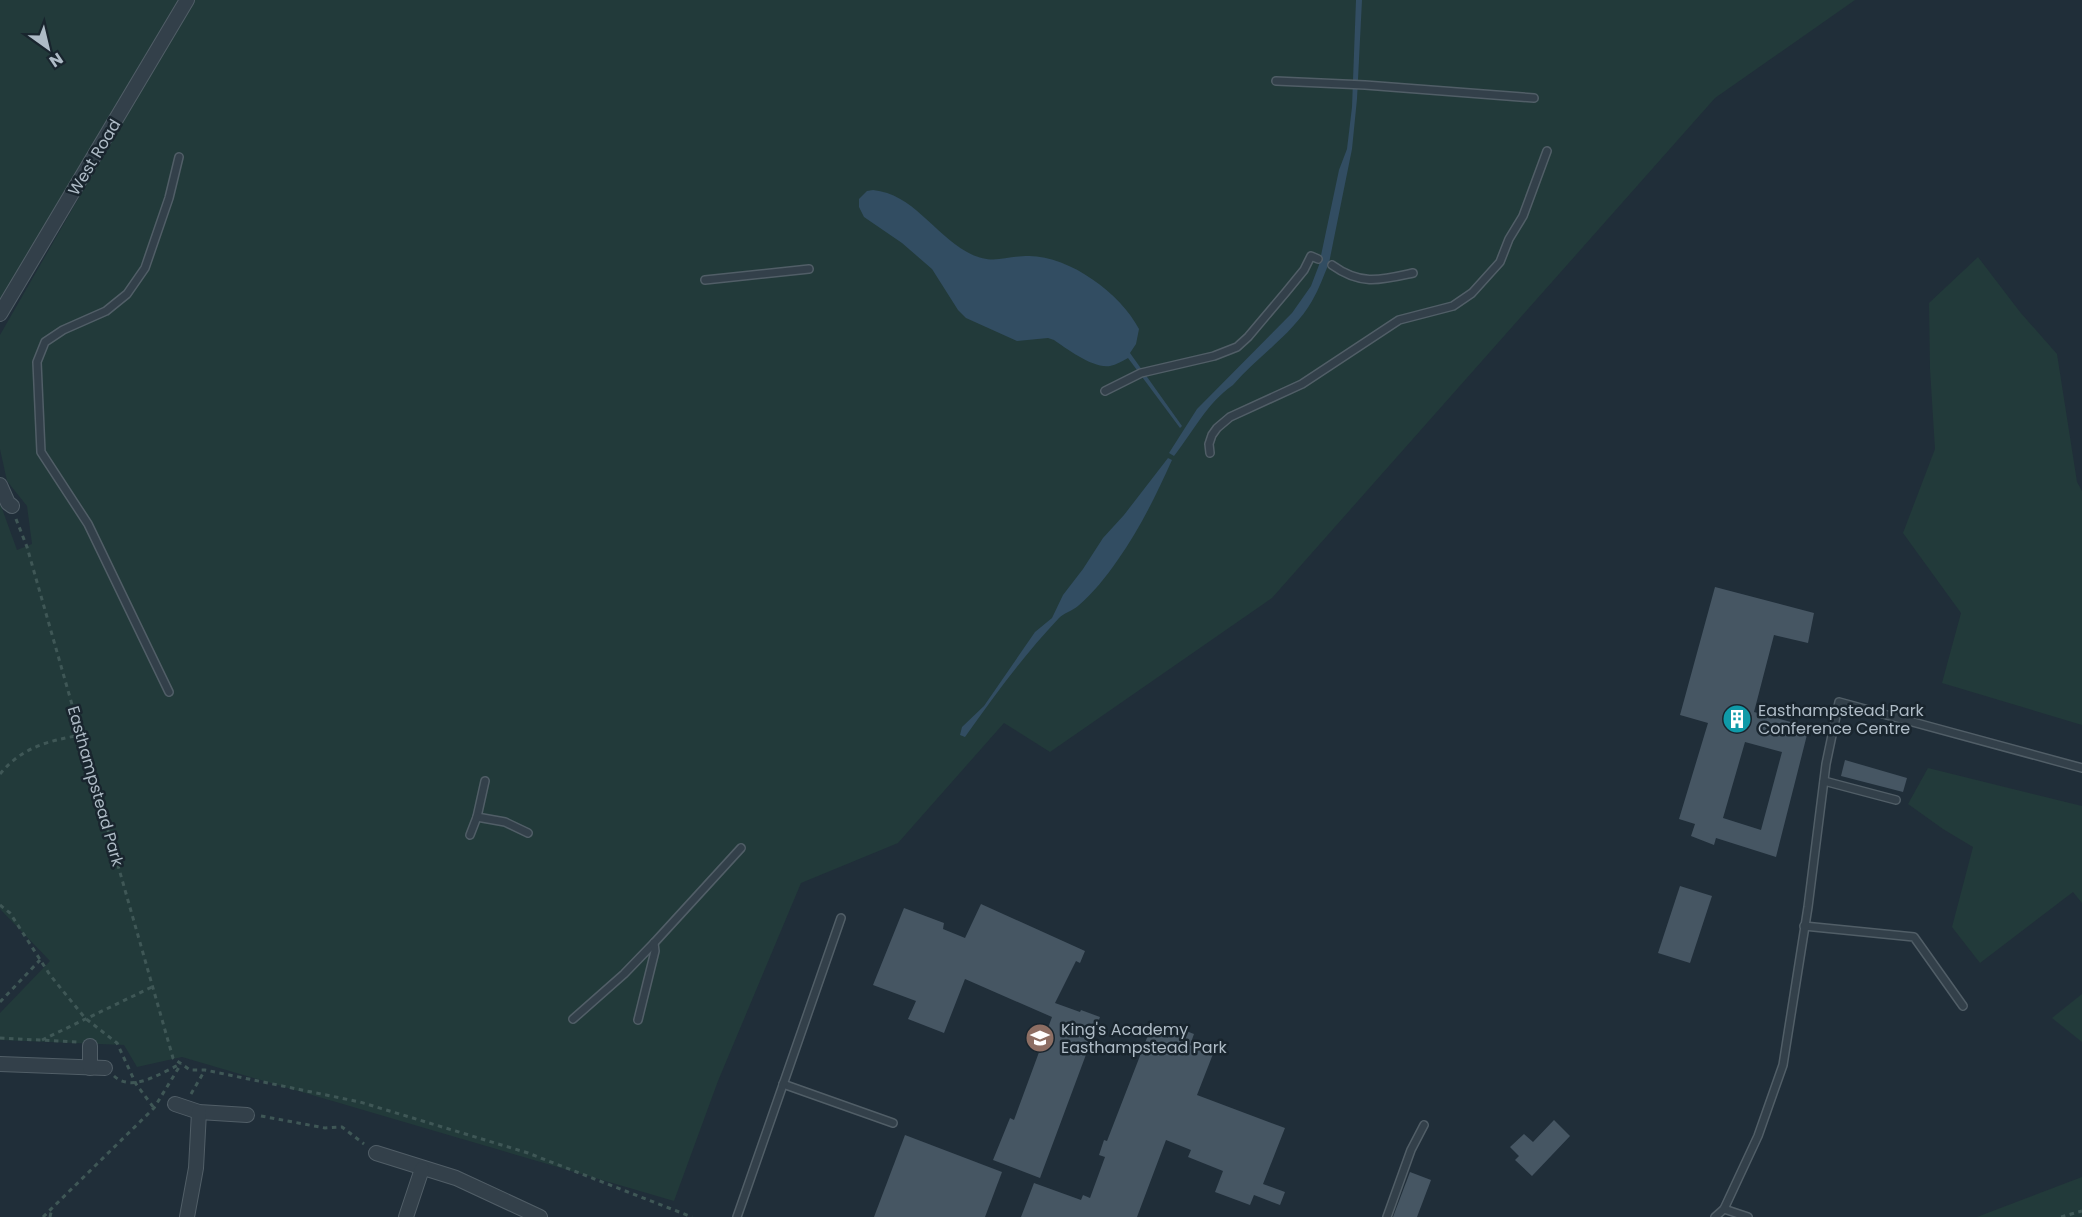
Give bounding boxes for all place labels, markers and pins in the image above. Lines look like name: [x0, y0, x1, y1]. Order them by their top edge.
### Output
place label: Easthampstead Park Conference Centre: [1758, 699, 1925, 740]
building icon: Easthampstead Park Conference Centre: [1721, 703, 1753, 735]
place label: King's Academy Easthampstead Park: [1061, 1018, 1228, 1059]
school or university icon: King's Academy Easthampstead Park: [1024, 1022, 1056, 1054]

